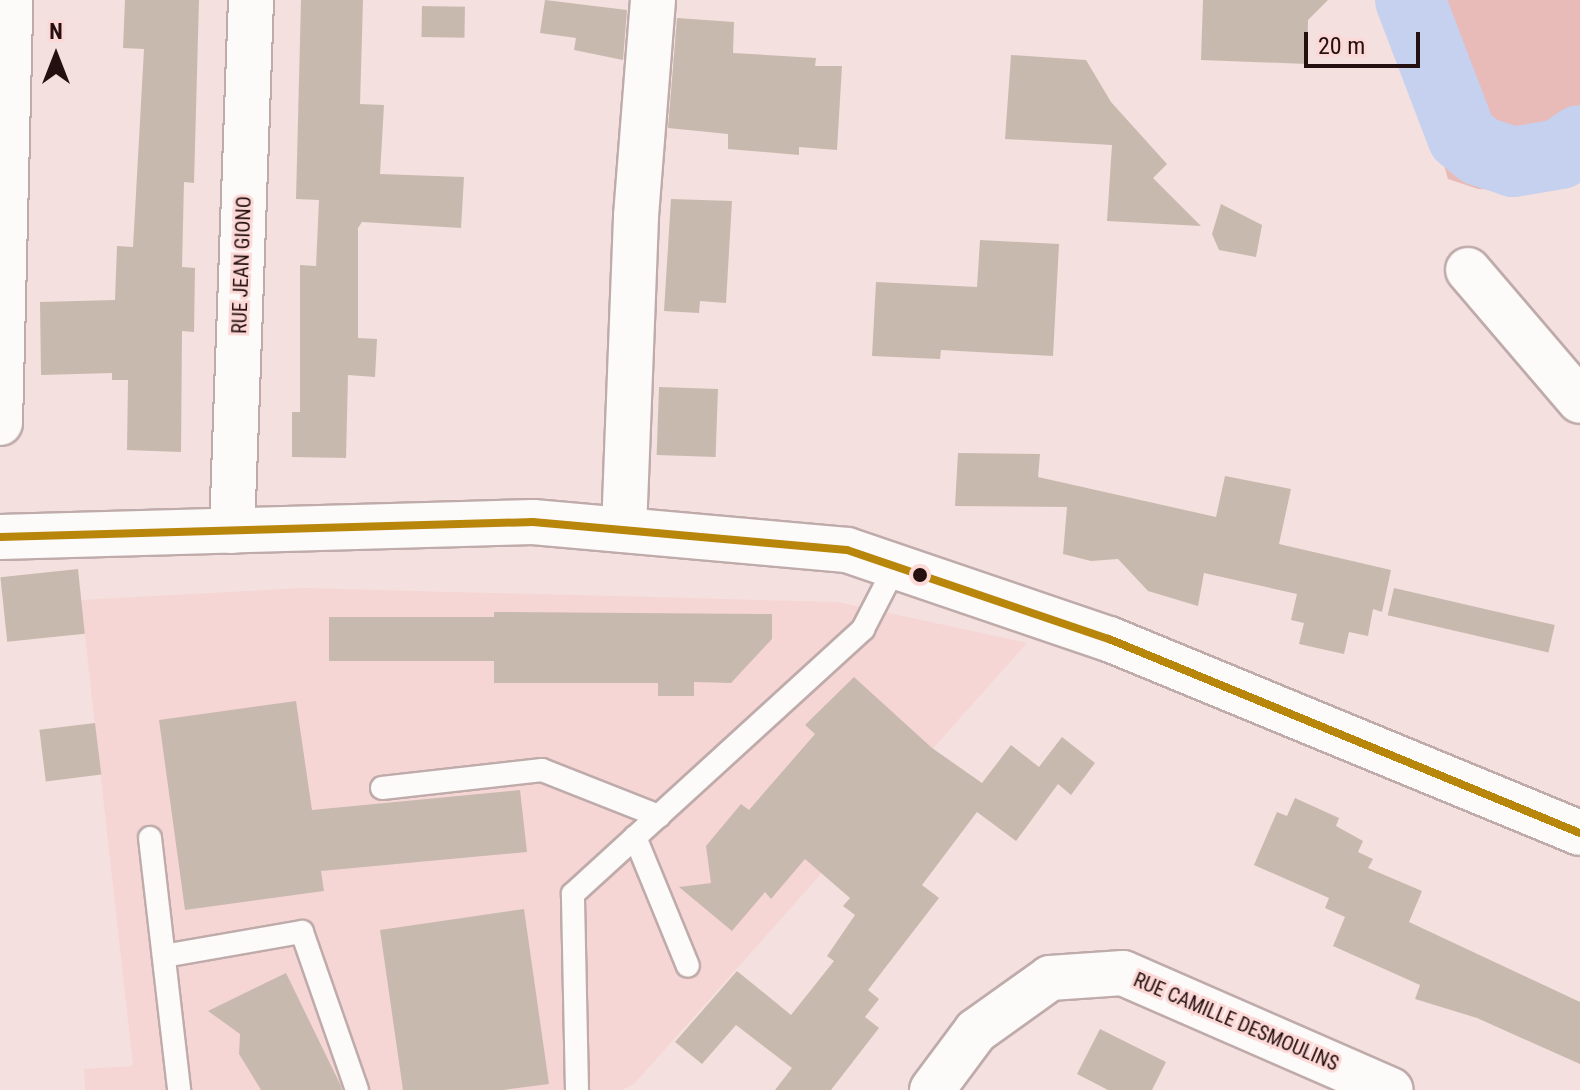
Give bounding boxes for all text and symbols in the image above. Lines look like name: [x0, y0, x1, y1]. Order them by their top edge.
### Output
north arrow: [16, 16, 96, 96]
scale bar: [1308, 16, 1424, 66]
text: N: [49, 19, 63, 44]
text: 20 m: [1318, 32, 1365, 60]
street label: RUE JEAN GIONO: [228, 196, 256, 334]
unlabelled marker: [912, 567, 928, 583]
street label: RUE CAMILLE DESMOULINS: [1130, 968, 1342, 1076]

